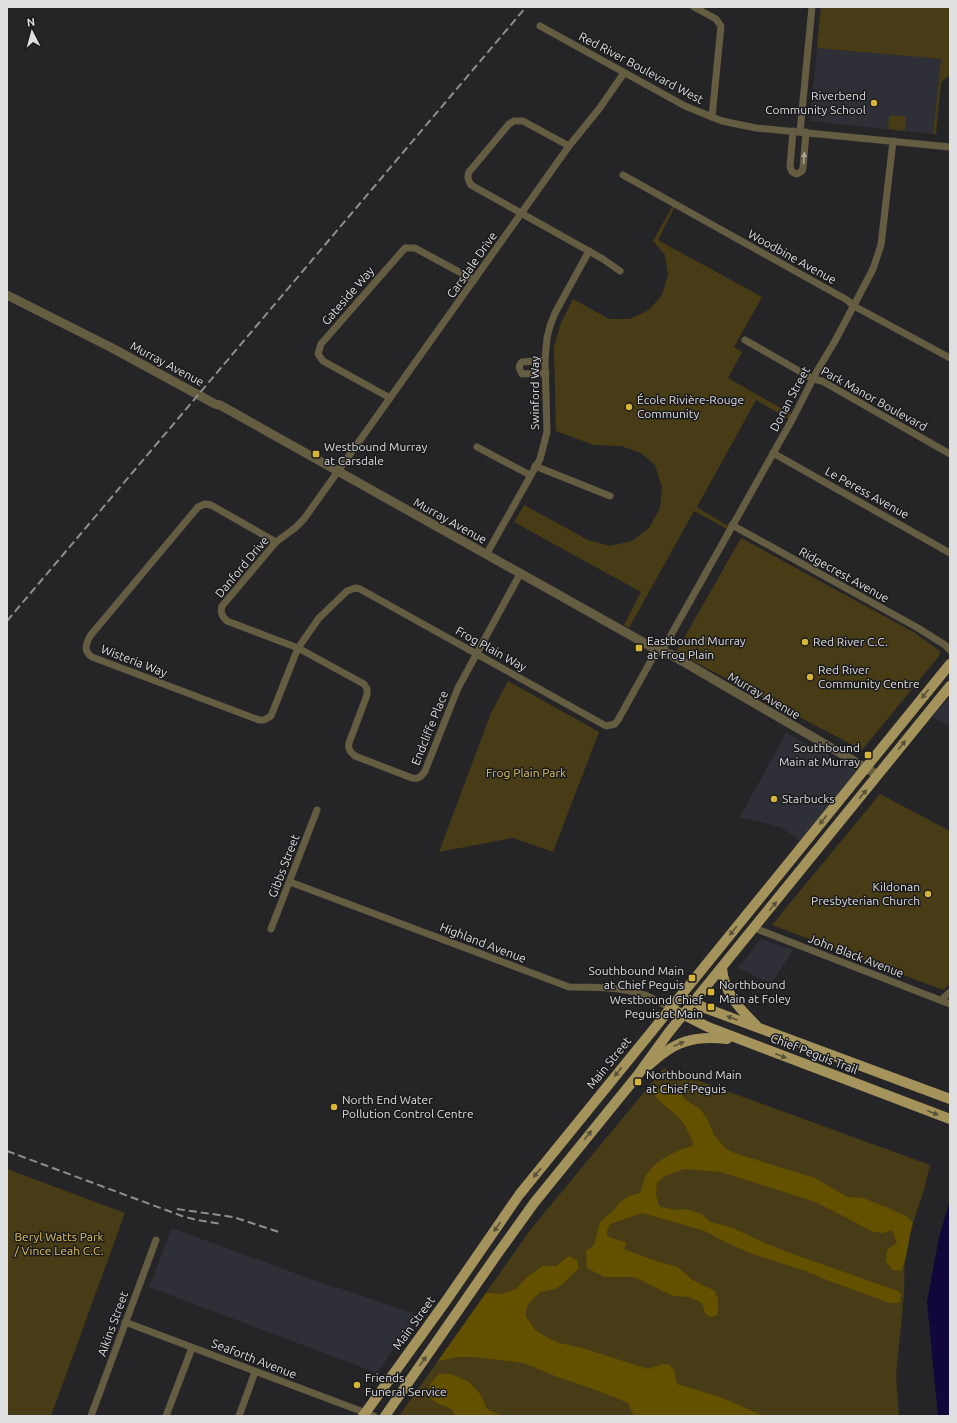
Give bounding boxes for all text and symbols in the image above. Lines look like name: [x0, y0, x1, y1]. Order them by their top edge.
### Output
north arrow: [12, 12, 52, 52]
text: N: [26, 16, 36, 28]
street label: Red River Boulevard West: [577, 29, 706, 106]
place label: Riverbend Community School: [765, 89, 866, 116]
marker: Riverbend Community School: [869, 98, 879, 108]
one-way arrow: [801, 152, 807, 164]
street label: Woodbine Avenue: [746, 227, 839, 286]
street label: Carsdale Drive: [444, 229, 499, 300]
street label: Gateside Way: [319, 264, 377, 327]
street label: Murray Avenue: [128, 339, 206, 388]
street label: Swinford Way: [528, 356, 541, 430]
street label: Donan Street: [767, 364, 812, 433]
street label: Park Manor Boulevard: [819, 364, 930, 433]
place label: École Rivière-Rouge Community: [637, 393, 744, 420]
marker: École Rivière-Rouge Community: [624, 402, 634, 412]
place label: Westbound Murray at Carsdale: [324, 440, 428, 467]
marker: Westbound Murray at Carsdale: [311, 449, 321, 459]
street label: Le Peress Avenue: [823, 464, 911, 521]
street label: Murray Avenue: [411, 495, 489, 546]
street label: Danford Drive: [212, 533, 271, 600]
street label: Ridgecrest Avenue: [797, 544, 891, 605]
street label: Frog Plain Way: [453, 624, 529, 674]
place label: Eastbound Murray at Frog Plain: [647, 634, 746, 661]
place label: Red River C.C.: [813, 635, 888, 648]
marker: Red River C.C.: [800, 637, 810, 647]
street label: Wisteria Way: [99, 642, 169, 679]
marker: Eastbound Murray at Frog Plain: [634, 643, 644, 653]
place label: Red River Community Centre: [818, 663, 920, 690]
street label: Murray Avenue: [726, 670, 803, 722]
marker: Red River Community Centre: [805, 672, 815, 682]
street label: Endcliffe Place: [409, 689, 450, 767]
one-way arrow: [921, 689, 930, 700]
one-way arrow: [898, 739, 907, 750]
place label: Southbound Main at Murray: [779, 741, 860, 768]
marker: Southbound Main at Murray: [863, 750, 873, 760]
park label: Frog Plain Park: [486, 766, 566, 779]
one-way arrow: [858, 788, 867, 799]
place label: Starbucks: [782, 792, 834, 805]
marker: Starbucks: [769, 794, 779, 804]
one-way arrow: [819, 814, 828, 825]
street label: Gibbs Street: [266, 832, 302, 899]
place label: Kildonan Presbyterian Church: [811, 880, 920, 907]
marker: Kildonan Presbyterian Church: [923, 889, 933, 899]
one-way arrow: [768, 900, 777, 911]
street label: Highland Avenue: [438, 920, 528, 965]
one-way arrow: [729, 925, 738, 936]
street label: John Black Avenue: [807, 931, 906, 980]
place label: Southbound Main at Chief Peguis: [588, 964, 684, 991]
marker: Southbound Main at Chief Peguis: [687, 973, 697, 983]
place label: Northbound Main at Foley: [719, 978, 791, 1005]
marker: Northbound Main at Foley: [706, 987, 716, 997]
place label: Westbound Chief Peguis at Main: [610, 993, 703, 1020]
marker: Westbound Chief Peguis at Main: [706, 1002, 716, 1012]
one-way arrow: [726, 1014, 738, 1020]
street label: Chief Peguis Trail: [769, 1031, 860, 1076]
street label: Main Street: [584, 1034, 634, 1091]
one-way arrow: [673, 1041, 684, 1047]
one-way arrow: [776, 1053, 788, 1059]
one-way arrow: [614, 1067, 623, 1078]
place label: Northbound Main at Chief Peguis: [646, 1068, 742, 1095]
marker: Northbound Main at Chief Peguis: [633, 1077, 643, 1087]
place label: North End Water Pollution Control Centre: [342, 1093, 474, 1120]
marker: North End Water Pollution Control Centre: [329, 1102, 339, 1112]
one-way arrow: [927, 1110, 939, 1116]
one-way arrow: [584, 1130, 593, 1141]
one-way arrow: [532, 1168, 541, 1179]
one-way arrow: [493, 1222, 501, 1233]
park label: Beryl Watts Park / Vince Leah C.C.: [13, 1230, 104, 1257]
street label: Aikins Street: [95, 1289, 130, 1358]
street label: Main Street: [390, 1293, 437, 1352]
street label: Seaforth Avenue: [210, 1336, 298, 1381]
one-way arrow: [419, 1356, 427, 1366]
place label: Friends Funeral Service: [365, 1371, 447, 1398]
marker: Friends Funeral Service: [352, 1380, 362, 1390]

